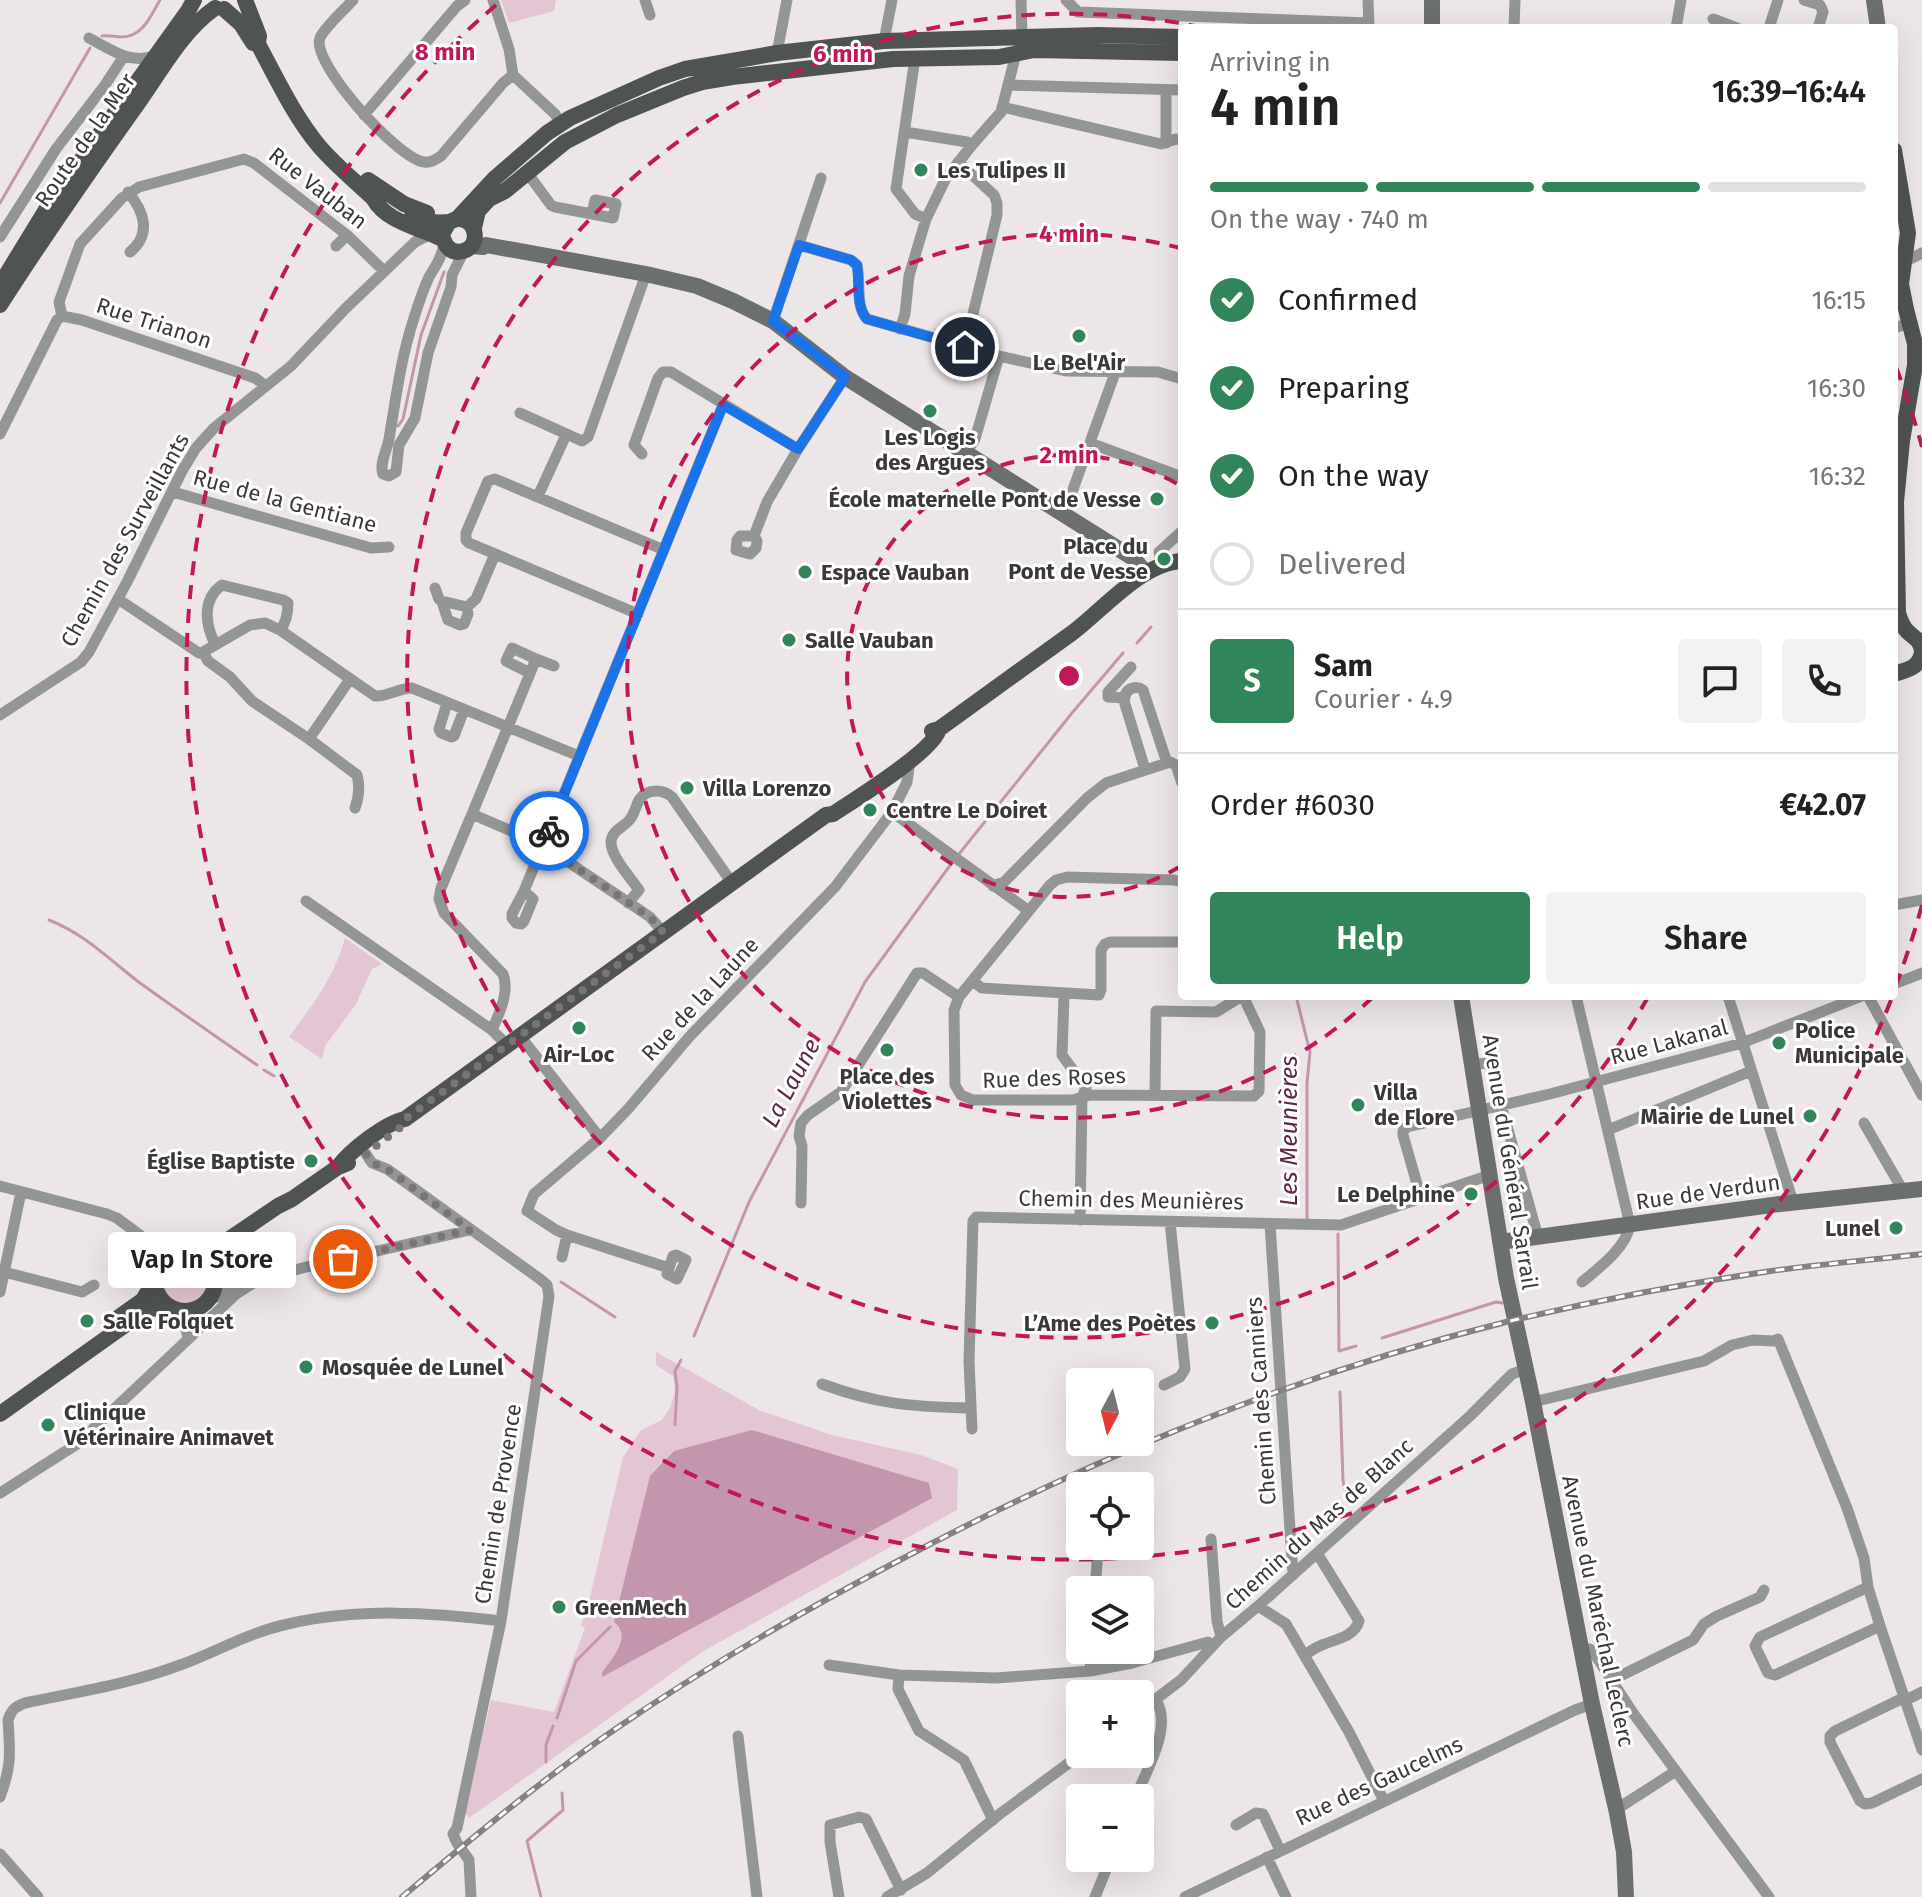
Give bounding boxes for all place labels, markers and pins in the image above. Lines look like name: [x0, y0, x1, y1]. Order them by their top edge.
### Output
place label: Les Tulipes II: [937, 157, 1066, 184]
marker: Les Tulipes II: [912, 161, 930, 179]
pin: [931, 313, 999, 381]
marker: Le Bel'Air: [1070, 327, 1088, 345]
place label: Le Bel'Air: [1033, 349, 1125, 376]
marker: Les Logis des Argues: [921, 402, 939, 420]
place label: Les Logis des Argues: [875, 424, 985, 476]
place label: École maternelle Pont de Vesse: [829, 486, 1141, 513]
marker: École maternelle Pont de Vesse: [1148, 490, 1166, 508]
place label: Place du Pont de Vesse: [1008, 533, 1148, 585]
marker: Place du Pont de Vesse: [1155, 550, 1173, 568]
place label: Espace Vauban: [821, 559, 969, 586]
marker: Espace Vauban: [796, 563, 814, 581]
place label: Salle Vauban: [805, 627, 934, 654]
marker: Salle Vauban: [780, 631, 798, 649]
centre of rings: [1055, 662, 1083, 690]
place label: Villa Lorenzo: [702, 775, 831, 802]
marker: Villa Lorenzo: [678, 779, 696, 797]
place label: Centre Le Doiret: [886, 797, 1048, 824]
marker: Centre Le Doiret: [861, 801, 879, 819]
place label: Police Municipale: [1795, 1017, 1904, 1069]
marker: Air-Loc: [570, 1019, 588, 1037]
marker: Police Municipale: [1770, 1034, 1788, 1052]
place label: Air-Loc: [543, 1041, 615, 1068]
marker: Place des Violettes: [878, 1041, 896, 1059]
place label: Place des Violettes: [840, 1063, 935, 1115]
place label: Villa de Flore: [1373, 1079, 1455, 1131]
marker: Villa de Flore: [1349, 1096, 1367, 1114]
place label: Mairie de Lunel: [1641, 1103, 1794, 1130]
marker: Mairie de Lunel: [1801, 1107, 1819, 1125]
place label: Église Baptiste: [147, 1148, 295, 1175]
marker: Église Baptiste: [302, 1152, 320, 1170]
place label: Le Delphine: [1337, 1181, 1455, 1208]
marker: Le Delphine: [1462, 1185, 1480, 1203]
place label: Lunel: [1825, 1215, 1880, 1242]
marker: Lunel: [1887, 1219, 1905, 1237]
pin: [309, 1225, 377, 1293]
callout: Vap In Store: [107, 1231, 295, 1287]
place label: Salle Folquet: [103, 1308, 234, 1335]
place label: L’Ame des Poètes: [1024, 1310, 1196, 1337]
marker: Salle Folquet: [78, 1312, 96, 1330]
marker: L’Ame des Poètes: [1203, 1314, 1221, 1332]
place label: Mosquée de Lunel: [322, 1354, 504, 1381]
marker: Mosquée de Lunel: [297, 1358, 315, 1376]
place label: Clinique Vétérinaire Animavet: [63, 1399, 274, 1451]
marker: Clinique Vétérinaire Animavet: [39, 1416, 57, 1434]
place label: GreenMech: [575, 1594, 687, 1621]
marker: GreenMech: [550, 1598, 568, 1616]

